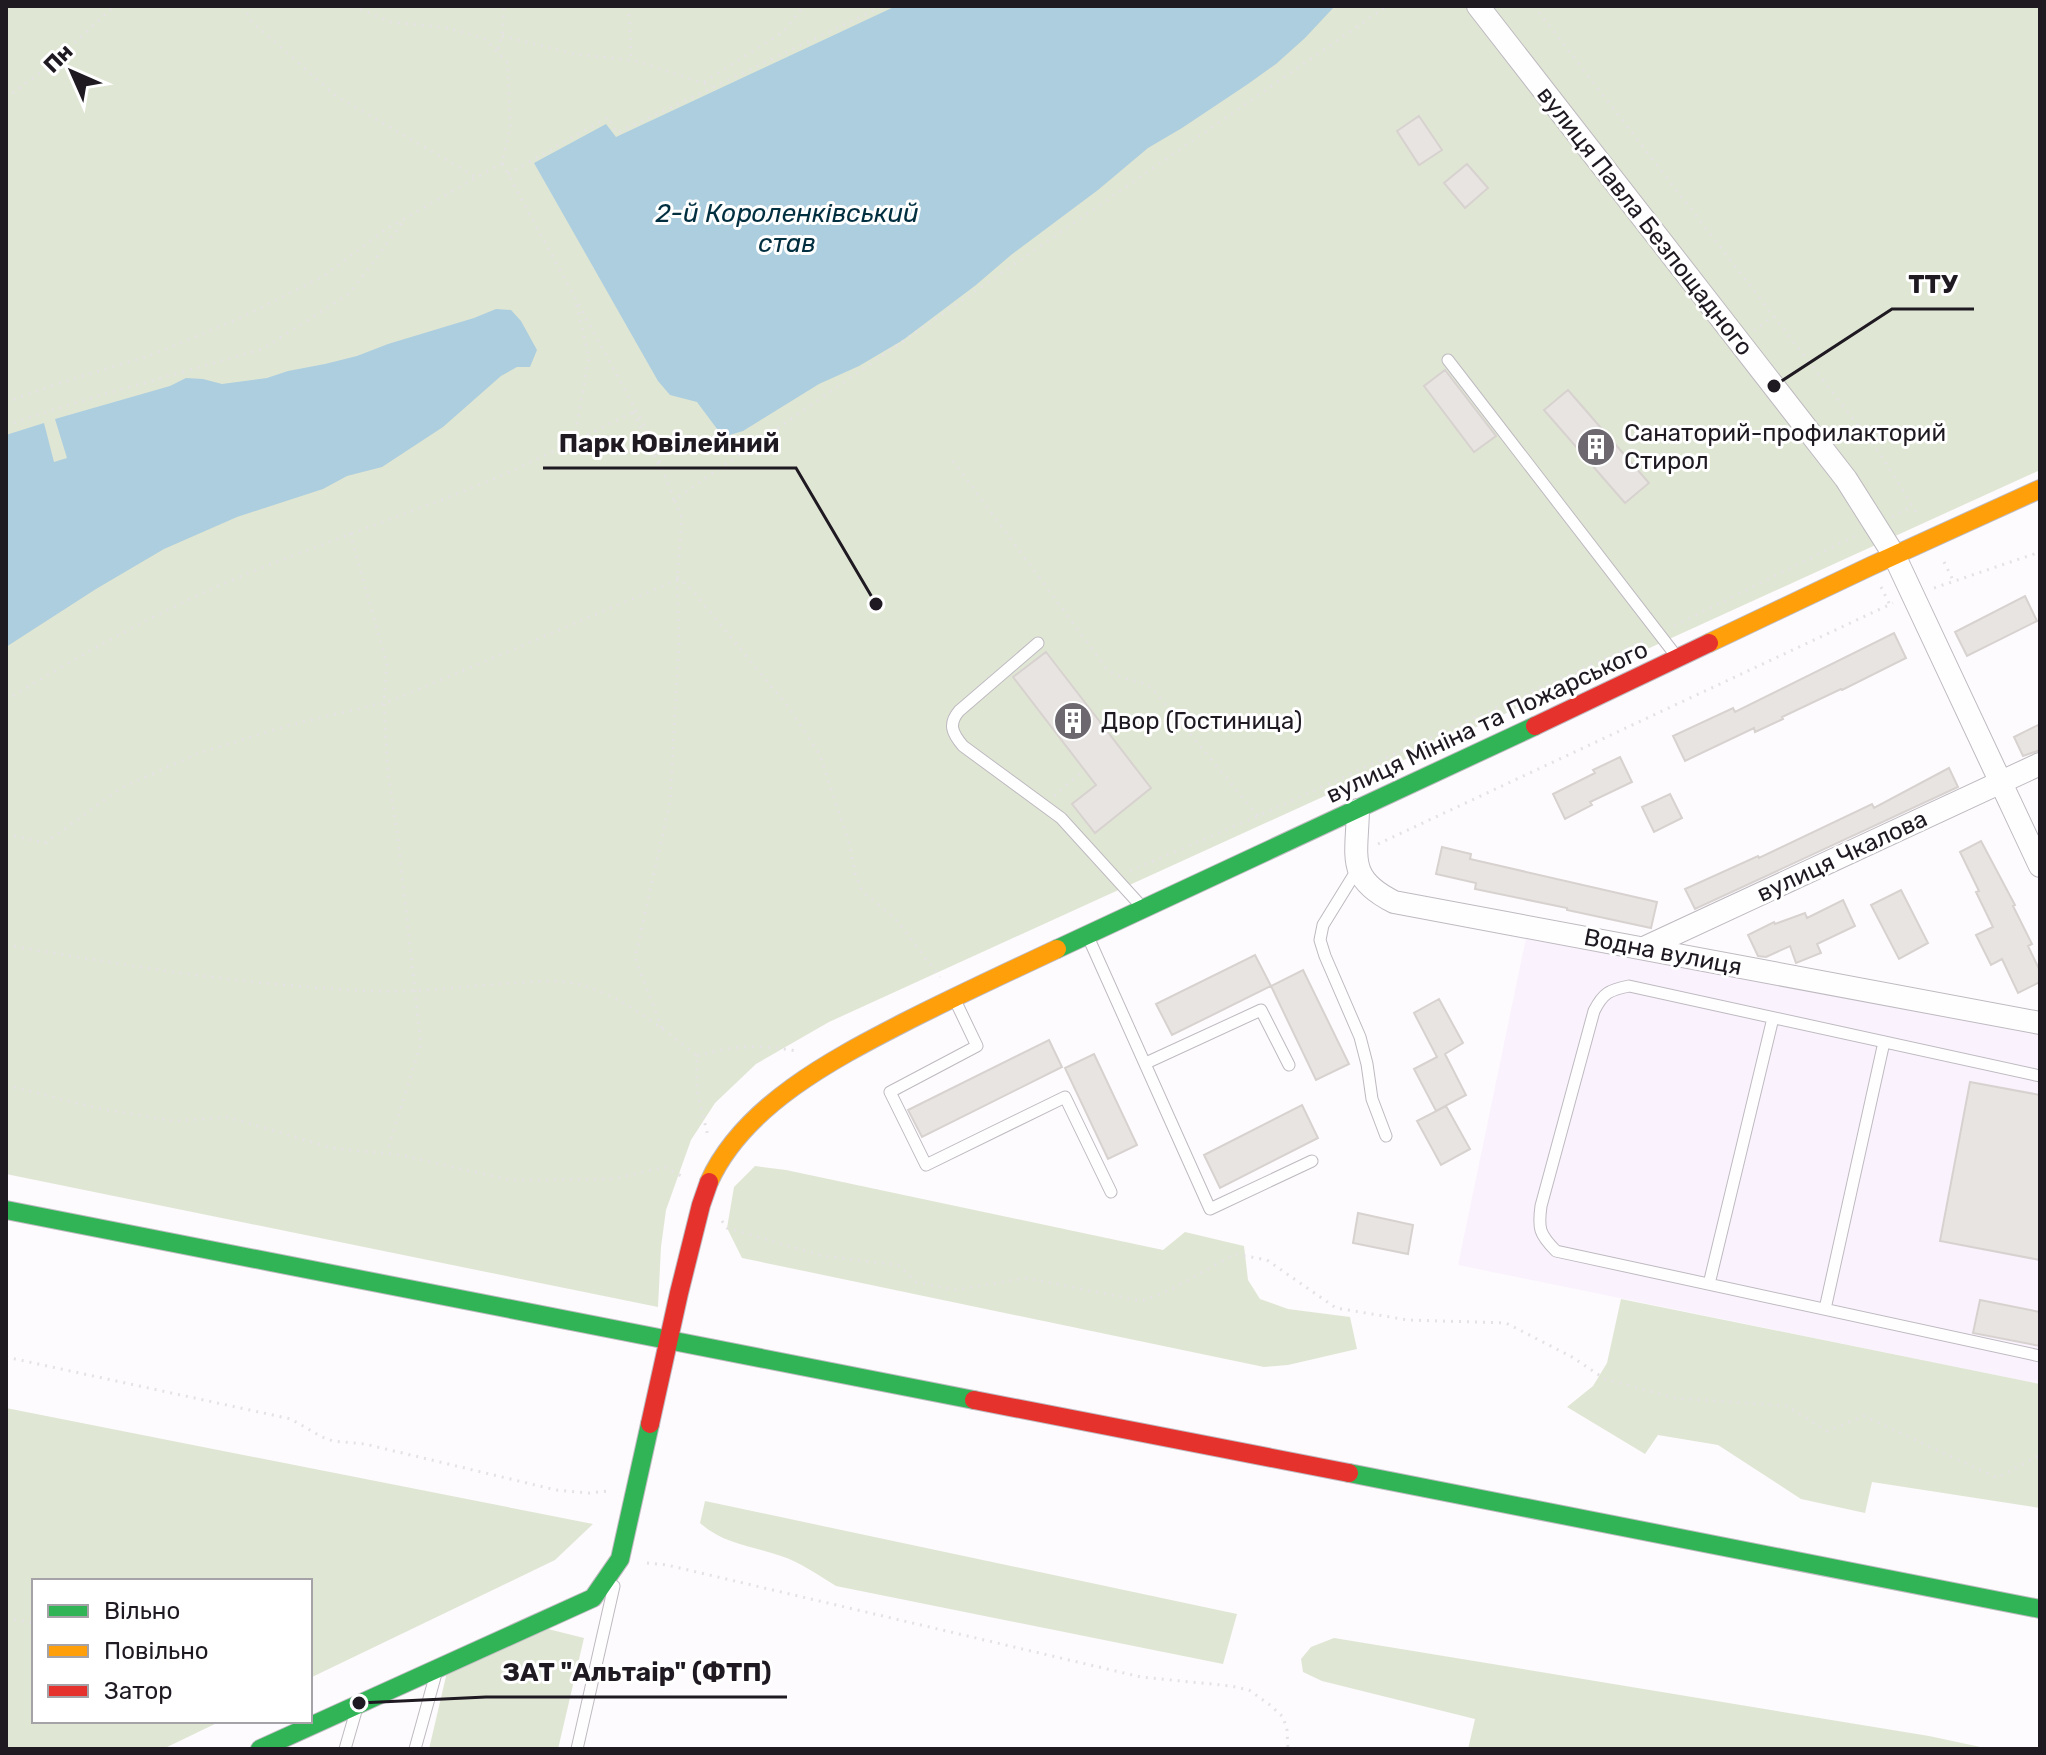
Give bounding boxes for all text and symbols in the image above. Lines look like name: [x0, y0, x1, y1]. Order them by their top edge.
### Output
north arrow: [32, 32, 112, 112]
text: Пн: [38, 38, 79, 79]
street label: вулиця Павла Безпощадного: [1531, 81, 1759, 361]
water label: 2-й Короленківський став: [655, 198, 919, 259]
callout: ТТУ: [1892, 259, 1974, 309]
text: ТТУ: [1908, 269, 1958, 300]
callout: Парк Ювілейний: [543, 418, 796, 468]
place label: Санаторий-профилакторий Стирол: [1624, 419, 1946, 475]
building icon: Санаторий-профилакторий Стирол: [1575, 426, 1617, 468]
text: Парк Ювілейний: [559, 428, 779, 459]
street label: вулиця Мініна та Пожарського: [1322, 635, 1652, 809]
building icon: Двор (Гостиница): [1052, 700, 1094, 742]
place label: Двор (Гостиница): [1101, 707, 1302, 735]
street label: вулиця Чкалова: [1753, 804, 1931, 908]
street label: Водна вулиця: [1582, 923, 1744, 981]
legend: [32, 1579, 312, 1723]
text: Вільно: [104, 1597, 180, 1625]
text: Повільно: [104, 1637, 209, 1665]
callout: ЗАТ "Альтаір" (ФТП): [486, 1647, 787, 1697]
text: ЗАТ "Альтаір" (ФТП): [502, 1657, 772, 1688]
text: Затор: [104, 1677, 173, 1705]

